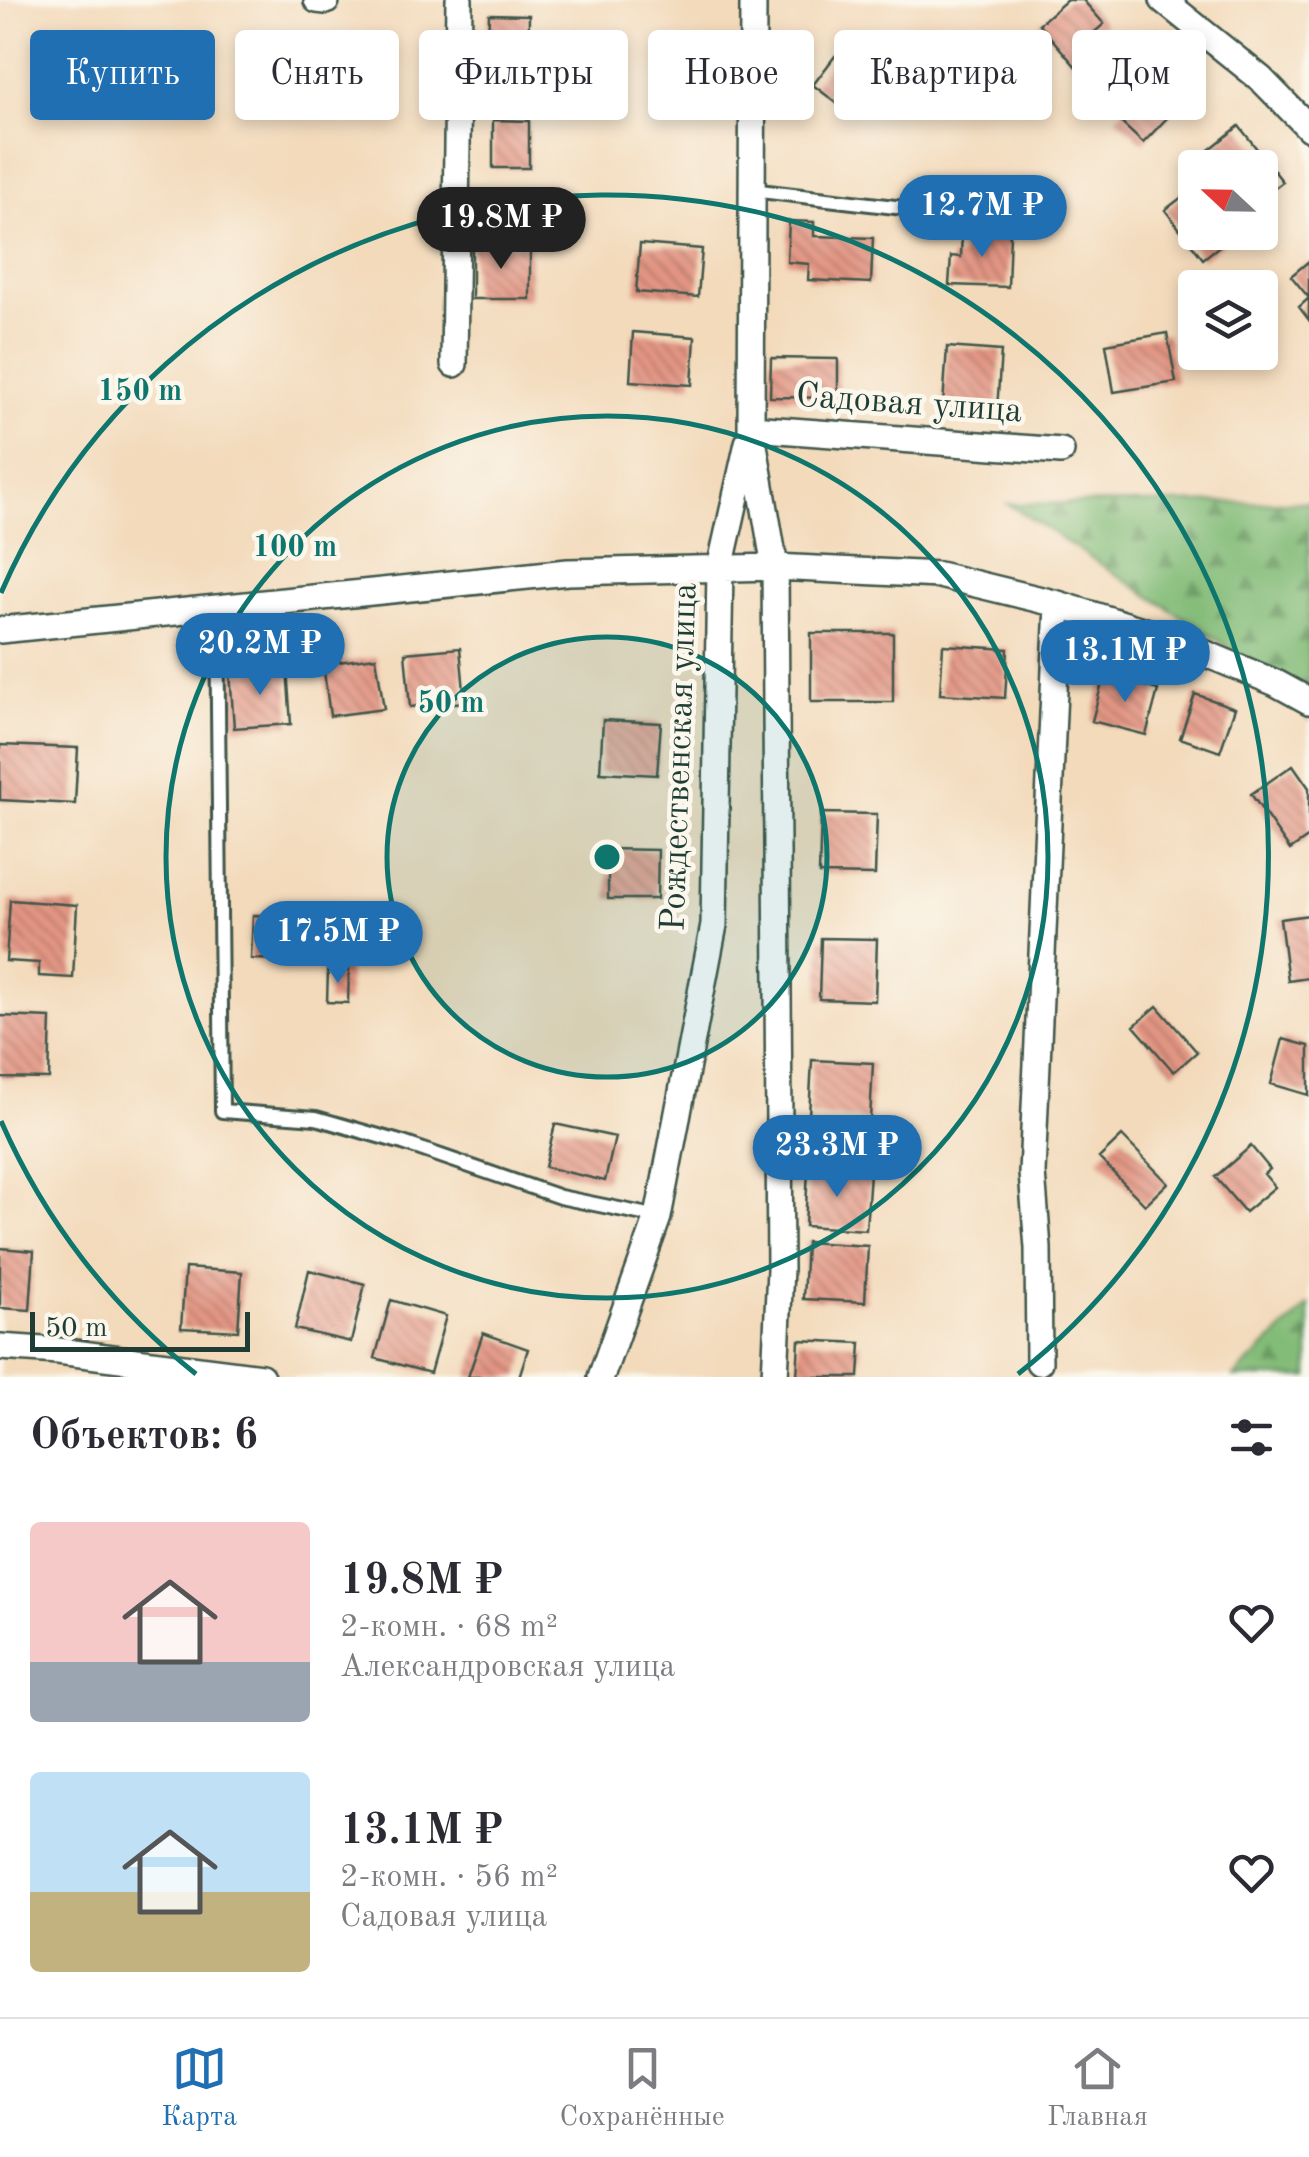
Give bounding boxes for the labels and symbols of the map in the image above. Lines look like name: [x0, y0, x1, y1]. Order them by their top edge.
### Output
north arrow: [1178, 150, 1278, 250]
pin: 12.7M ₽: [890, 175, 1074, 260]
pin: 19.8M ₽: [409, 187, 593, 272]
text: 150 m: [98, 377, 182, 407]
street label: Садовая улица: [795, 379, 1023, 429]
text: 100 m: [253, 533, 337, 563]
street label: Рождественская улица: [656, 582, 704, 932]
pin: 20.2M ₽: [168, 613, 352, 698]
pin: 13.1M ₽: [1033, 620, 1217, 705]
text: 50 m: [417, 689, 485, 719]
centre of rings: [589, 839, 625, 875]
pin: 17.5M ₽: [246, 901, 430, 986]
pin: 23.3M ₽: [745, 1115, 929, 1200]
scale bar: [30, 1307, 250, 1352]

